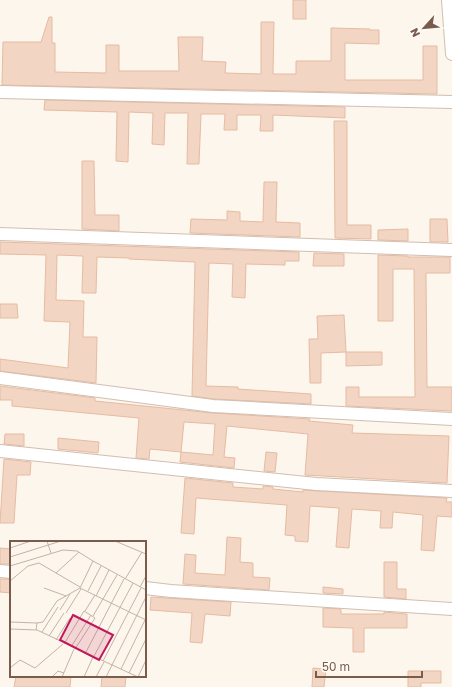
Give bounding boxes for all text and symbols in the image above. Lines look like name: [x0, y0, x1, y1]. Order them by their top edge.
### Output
north arrow: [404, 8, 444, 48]
text: N: [407, 26, 422, 39]
inset map: [10, 541, 146, 677]
scale bar: [316, 653, 422, 679]
text: 50 m: [322, 659, 350, 674]

